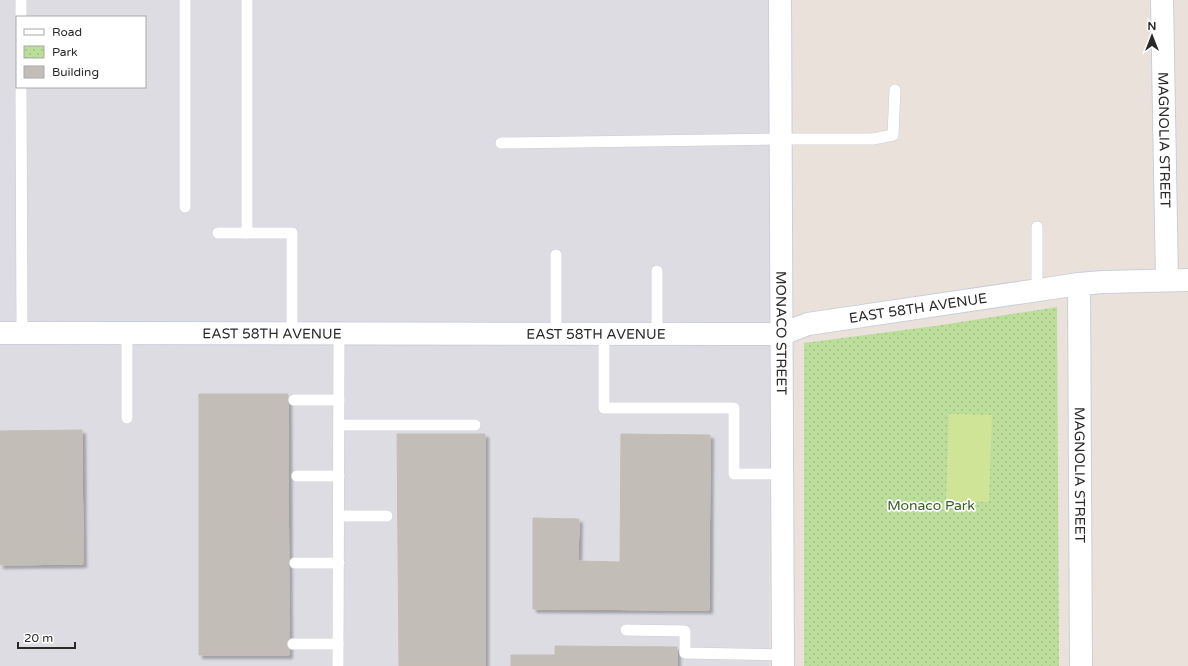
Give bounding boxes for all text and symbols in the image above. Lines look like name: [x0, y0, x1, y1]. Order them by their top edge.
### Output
legend: [16, 16, 146, 88]
north arrow: [1132, 16, 1172, 56]
text: N: [1148, 20, 1156, 33]
text: Road: [52, 25, 82, 39]
text: Park: [52, 45, 78, 59]
text: Building: [52, 65, 99, 79]
street label: MAGNOLIA STREET: [1155, 72, 1174, 209]
street label: MONACO STREET: [773, 271, 790, 395]
street label: EAST 58TH AVENUE: [848, 289, 988, 326]
street label: EAST 58TH AVENUE: [202, 325, 342, 342]
street label: EAST 58TH AVENUE: [526, 325, 666, 342]
street label: MAGNOLIA STREET: [1071, 407, 1089, 544]
park label: Monaco Park: [887, 497, 975, 514]
scale bar: [18, 624, 75, 650]
text: 20 m: [24, 631, 53, 645]

